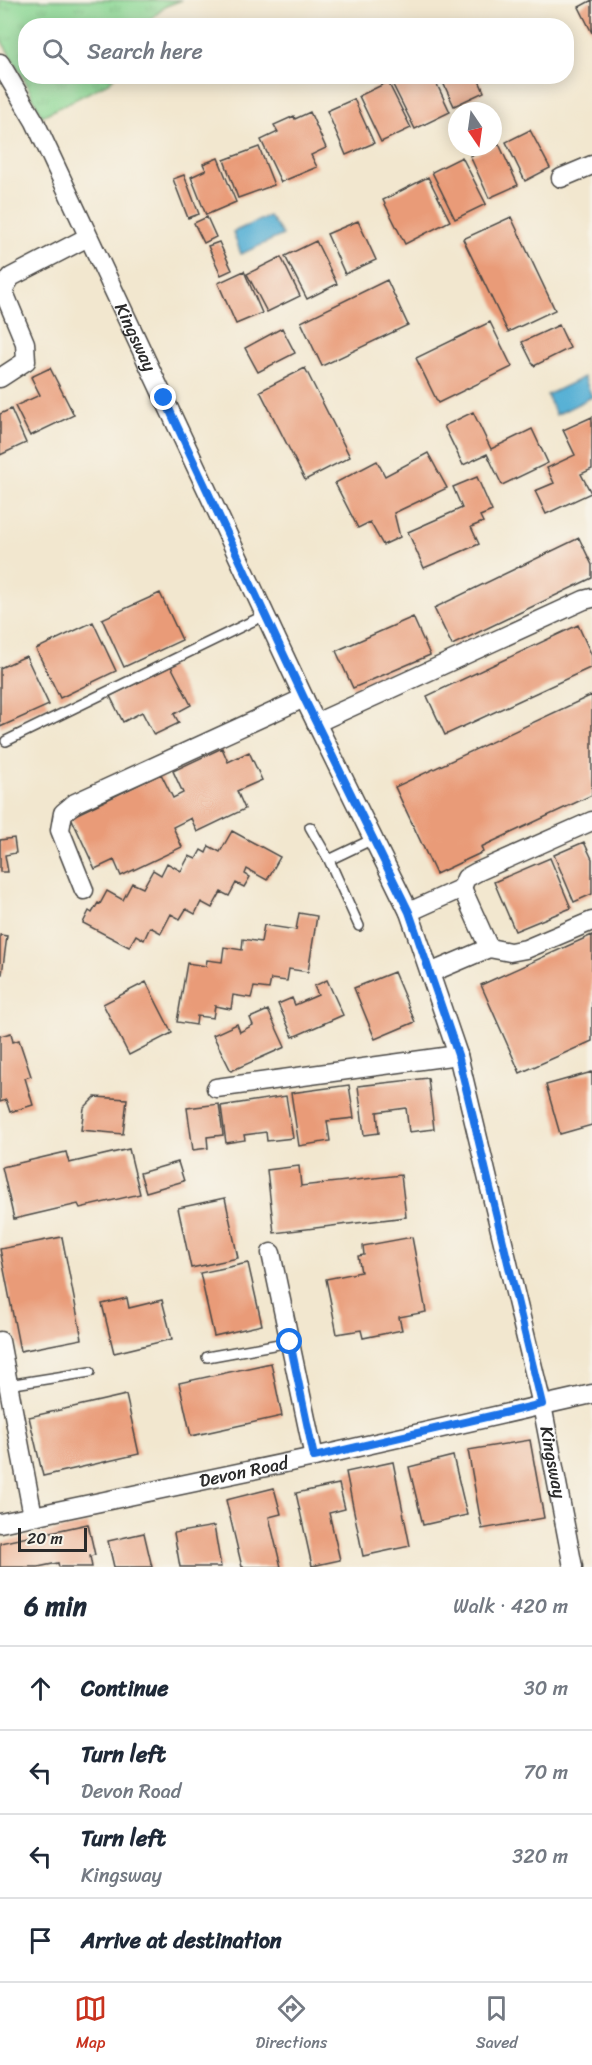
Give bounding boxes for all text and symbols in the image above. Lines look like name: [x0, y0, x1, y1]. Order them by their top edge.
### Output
search box: [18, 18, 574, 84]
text: Search here: [87, 32, 203, 71]
icon: search: [39, 35, 72, 68]
north arrow: [448, 102, 502, 156]
street label: Kingsway: [106, 297, 166, 378]
route end: [150, 384, 176, 410]
route start: [276, 1328, 302, 1354]
street label: Kingsway: [530, 1423, 576, 1502]
street label: Devon Road: [196, 1447, 293, 1497]
text: 20 m: [27, 1524, 63, 1553]
scale bar: [18, 1525, 87, 1552]
text: 6 min: [24, 1583, 87, 1629]
text: Walk · 420 m: [453, 1589, 568, 1624]
text: Continue: [81, 1669, 169, 1708]
text: 30 m: [524, 1671, 568, 1706]
icon: ahead: [24, 1672, 57, 1705]
text: Turn left: [81, 1735, 166, 1774]
text: 70 m: [523, 1755, 568, 1790]
icon: left: [24, 1756, 57, 1789]
text: Devon Road: [81, 1774, 181, 1809]
text: Turn left: [81, 1819, 166, 1858]
text: 320 m: [512, 1839, 568, 1874]
icon: left: [24, 1840, 57, 1873]
text: Kingsway: [81, 1858, 162, 1893]
text: Arrive at destination: [81, 1921, 282, 1960]
icon: arrive: [24, 1924, 57, 1957]
tab: Map: [74, 1992, 107, 2057]
tab: Directions: [256, 1992, 327, 2057]
tab: Saved: [476, 1992, 518, 2057]

